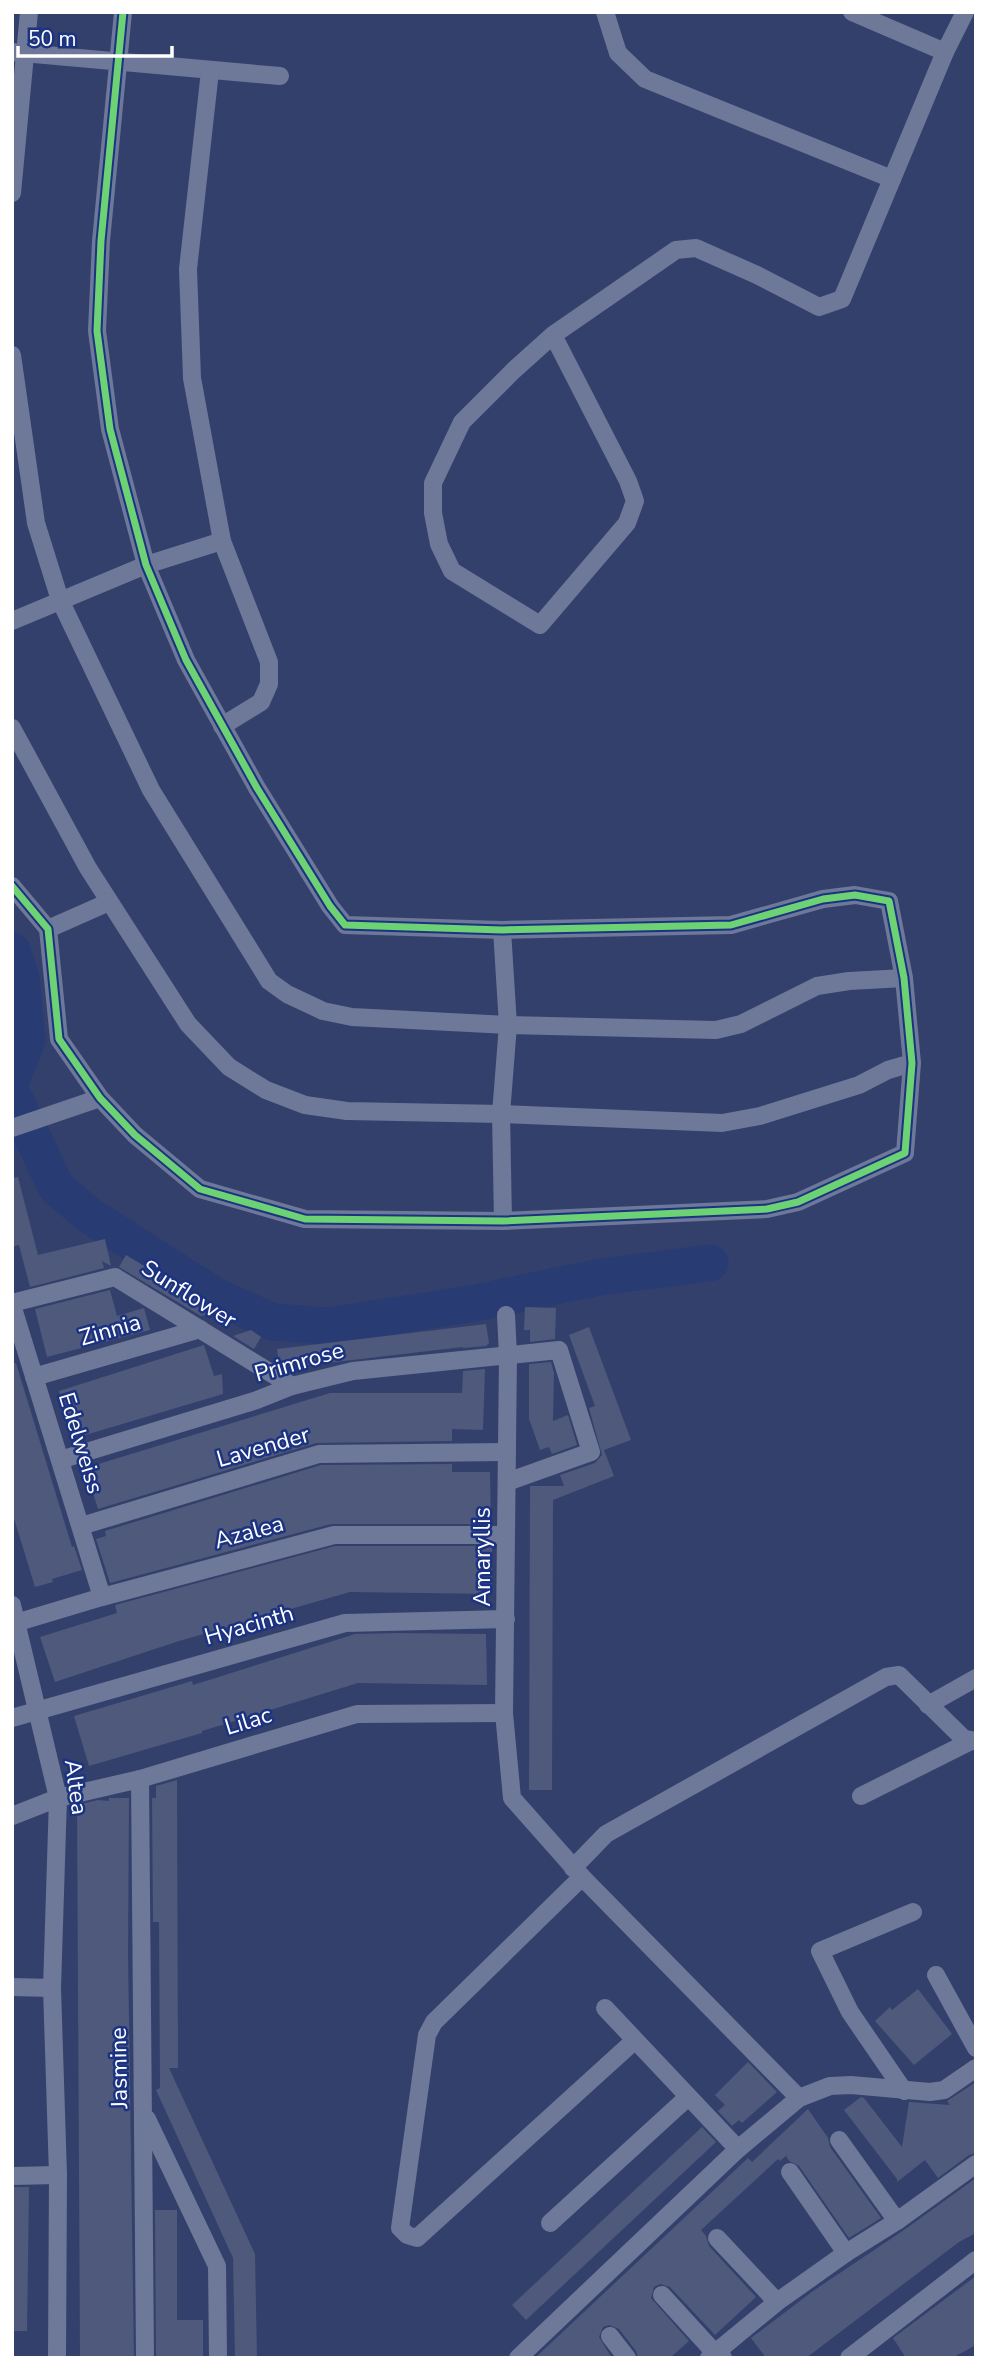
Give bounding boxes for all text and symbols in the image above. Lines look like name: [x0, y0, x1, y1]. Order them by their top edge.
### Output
scale bar: [18, 14, 172, 58]
text: 50 m: [28, 25, 77, 53]
street label: Sunflower: [136, 1253, 243, 1336]
street label: Zinnia: [76, 1306, 144, 1354]
street label: Primrose: [251, 1334, 347, 1390]
street label: Edelweiss: [51, 1389, 111, 1497]
street label: Lavender: [213, 1419, 314, 1475]
street label: Amaryllis: [467, 1507, 498, 1607]
street label: Azalea: [211, 1508, 287, 1556]
street label: Hyacinth: [201, 1597, 297, 1653]
street label: Lilac: [221, 1699, 276, 1743]
street label: Altea: [57, 1757, 95, 1817]
street label: Jasmine: [103, 2027, 135, 2110]

